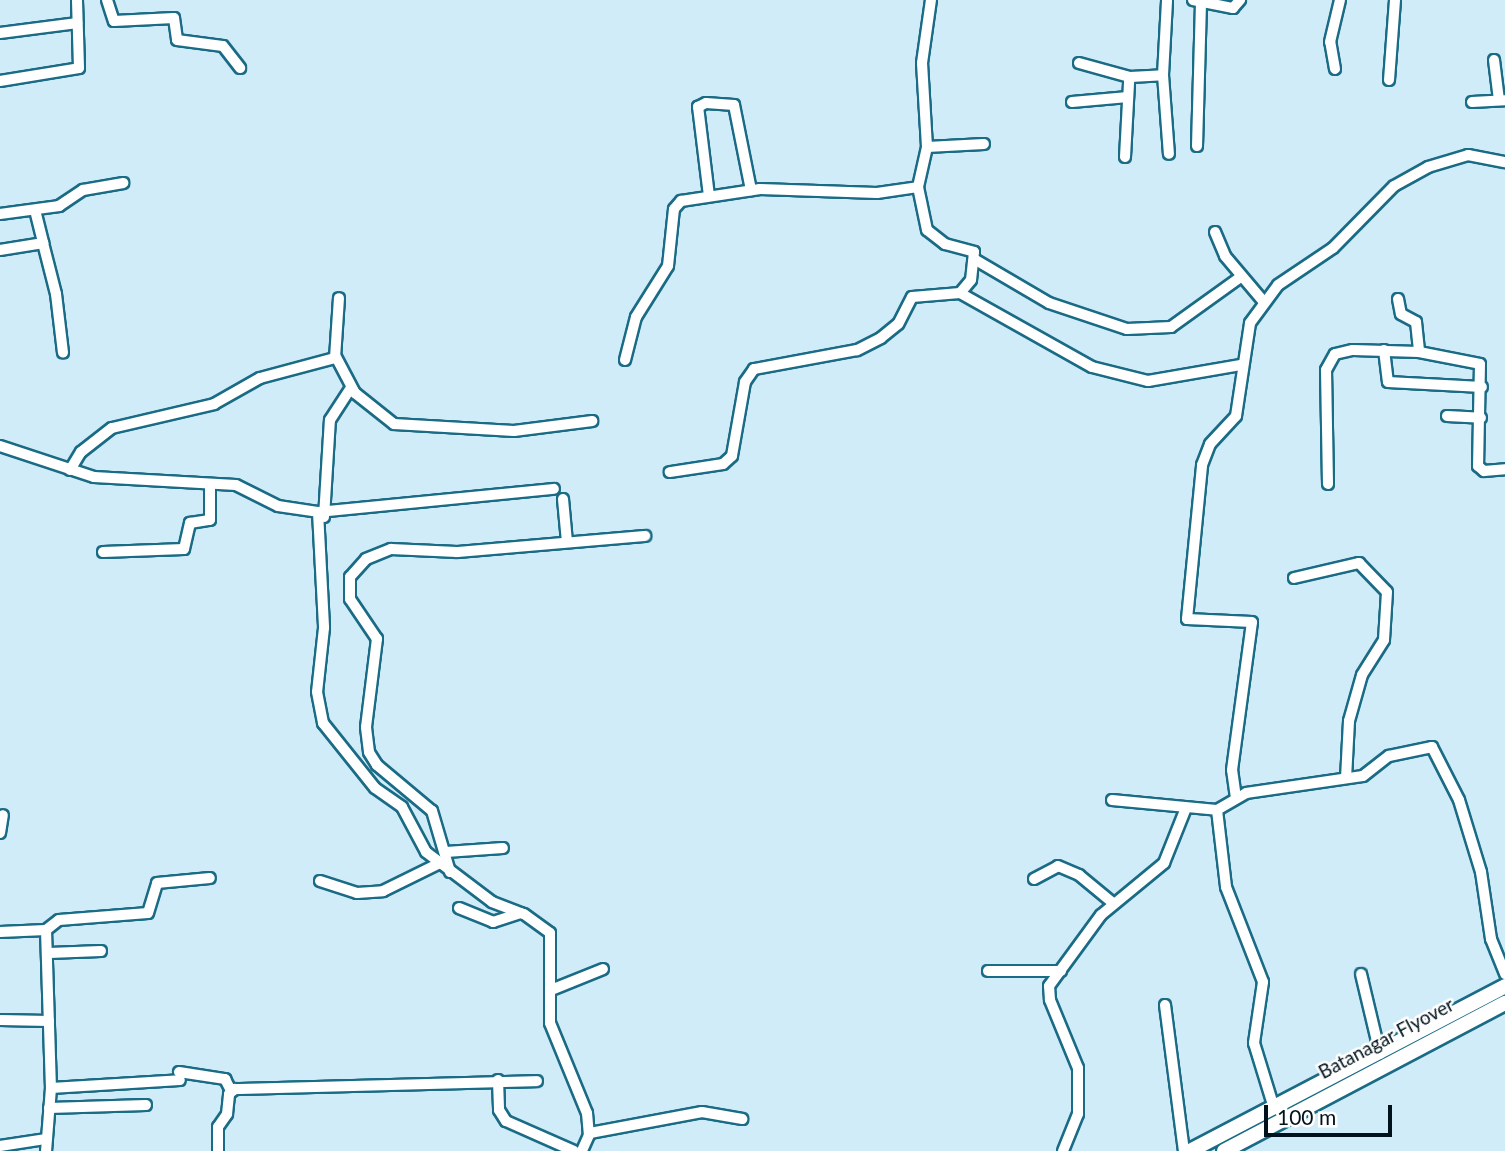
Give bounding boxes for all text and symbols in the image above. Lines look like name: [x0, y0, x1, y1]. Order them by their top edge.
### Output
street label: Batanagar Flyover: [1314, 993, 1458, 1083]
scale bar: [1267, 1092, 1395, 1136]
text: 100 m: [1277, 1104, 1336, 1129]

